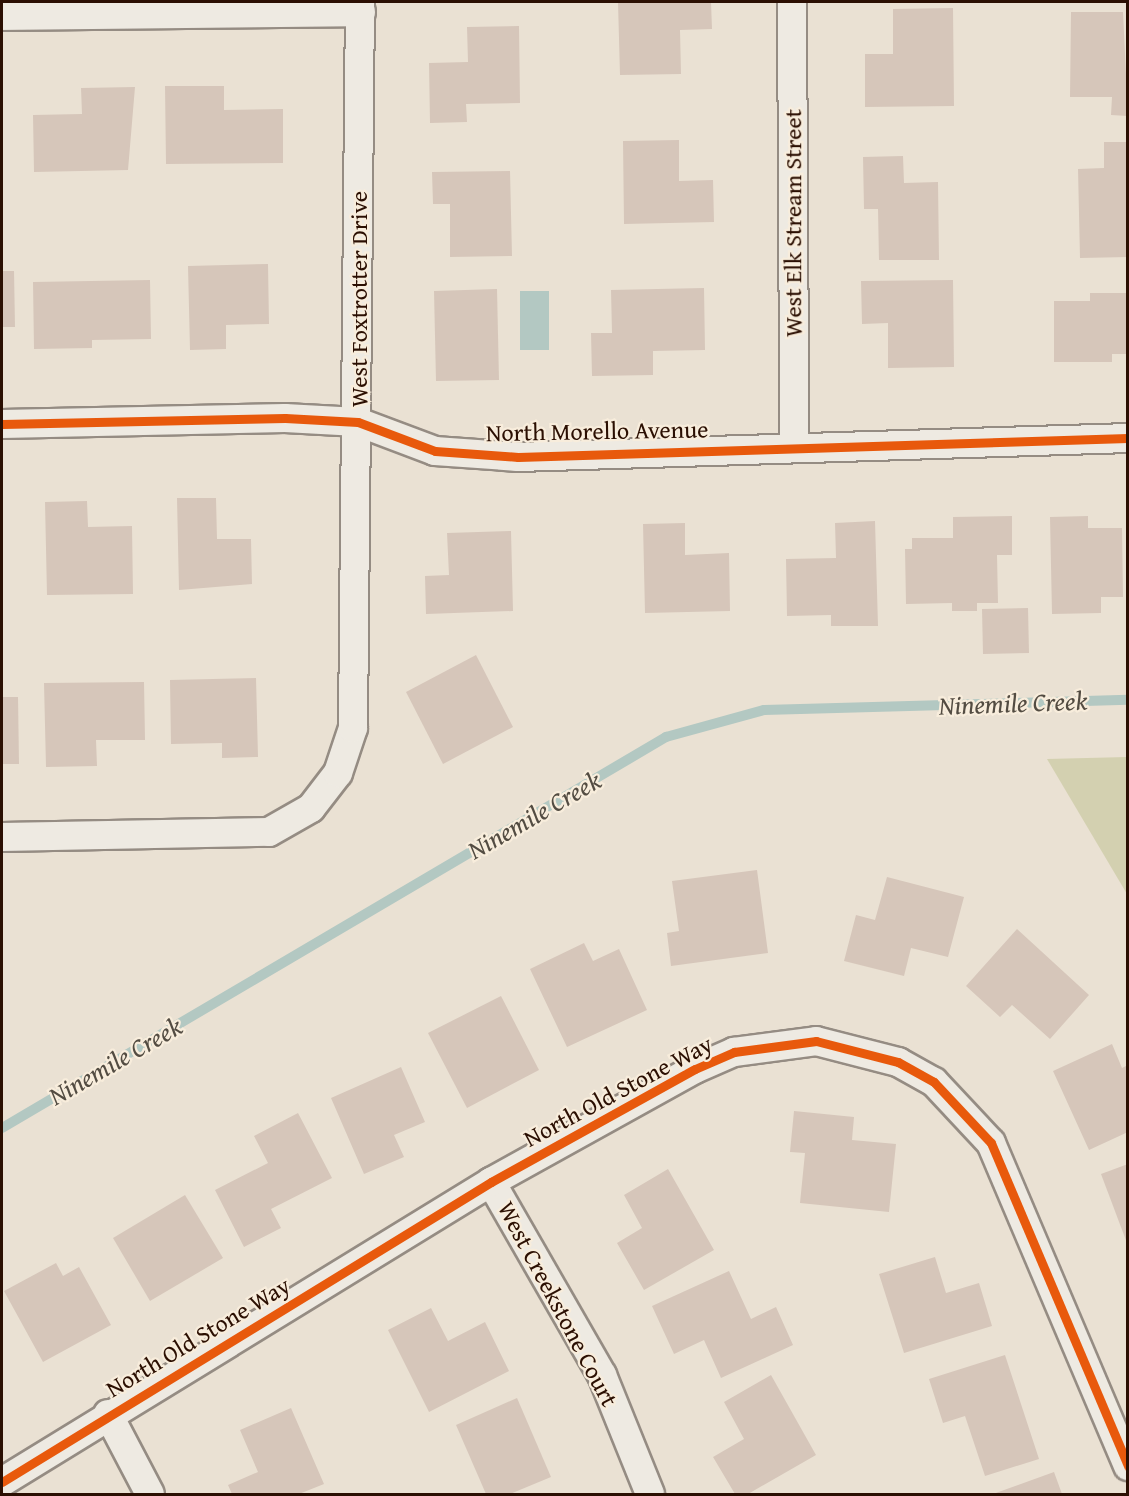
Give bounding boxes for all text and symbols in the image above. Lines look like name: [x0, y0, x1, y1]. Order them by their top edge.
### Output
street label: West Elk Stream Street: [779, 109, 807, 337]
street label: West Foxtrotter Drive: [345, 191, 373, 407]
street label: North Morello Avenue: [486, 415, 708, 447]
water label: Ninemile Creek: [938, 685, 1088, 721]
water label: Ninemile Creek: [462, 764, 606, 866]
water label: Ninemile Creek: [43, 1010, 187, 1112]
street label: North Old Stone Way: [519, 1029, 717, 1153]
street label: West Creekstone Court: [492, 1196, 624, 1412]
street label: North Old Stone Way: [101, 1271, 295, 1403]

